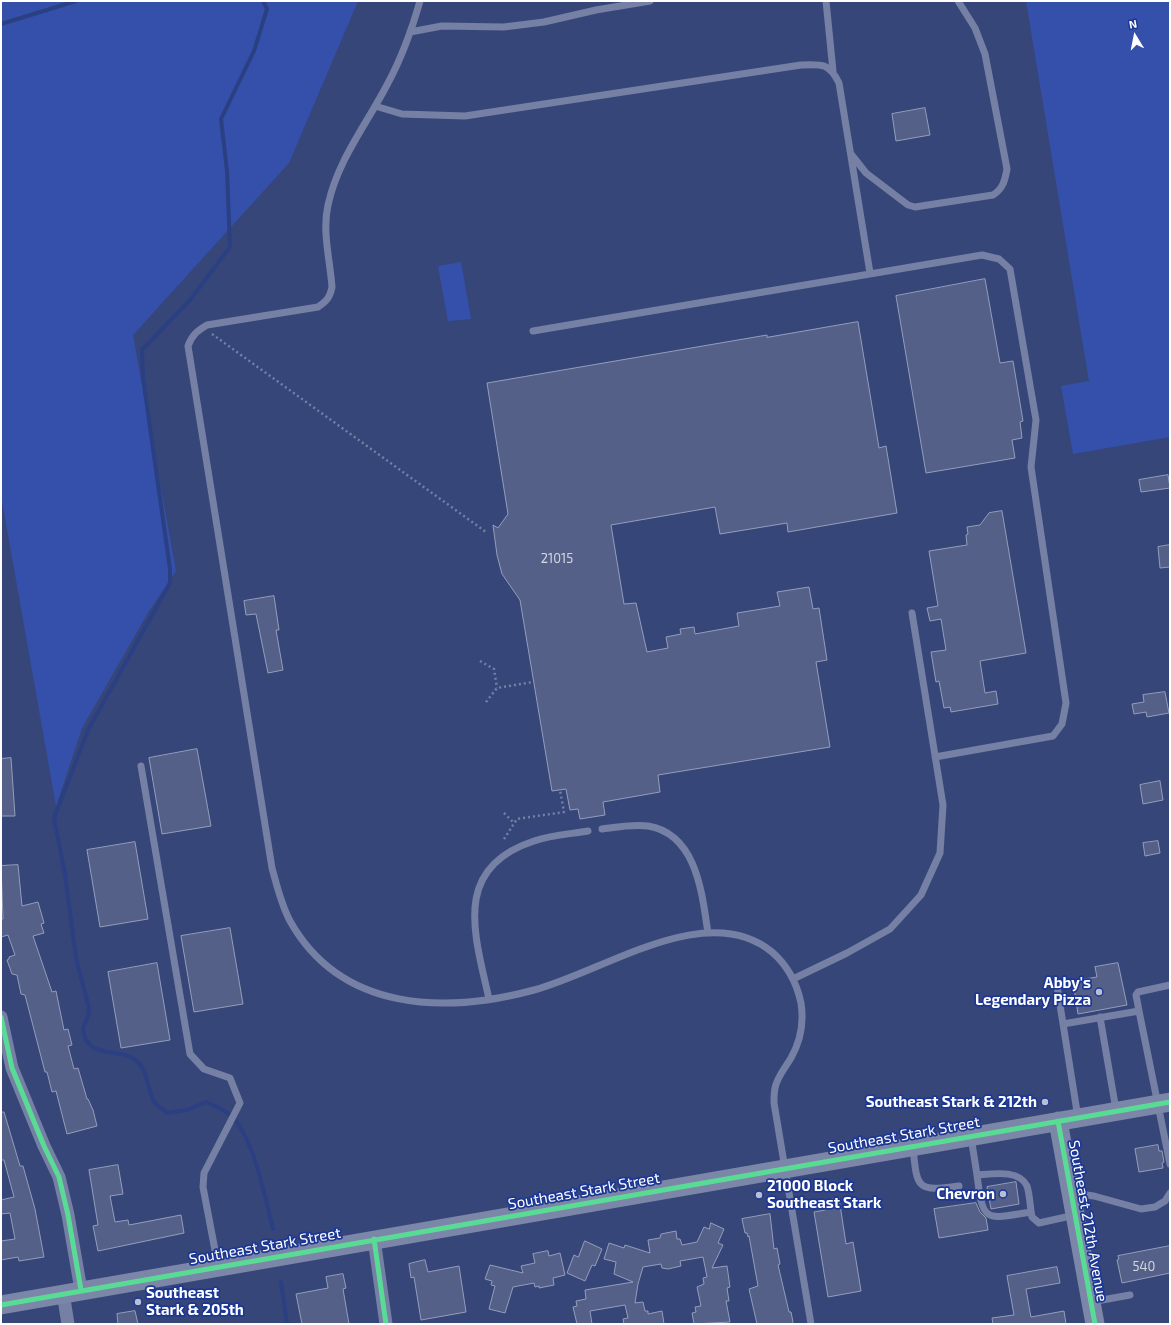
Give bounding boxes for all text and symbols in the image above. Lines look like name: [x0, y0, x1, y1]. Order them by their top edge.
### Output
north arrow: [1115, 16, 1155, 56]
text: N: [1128, 17, 1138, 31]
house number: 21015: [541, 551, 573, 567]
place label: Abby's Legendary Pizza: [975, 974, 1091, 1009]
marker: Abby's Legendary Pizza: [1094, 987, 1104, 997]
place label: Southeast Stark & 212th: [866, 1093, 1037, 1111]
marker: Southeast Stark & 212th: [1040, 1097, 1050, 1107]
street label: Southeast Stark Street: [827, 1113, 981, 1157]
street label: Southeast 212th Avenue: [1065, 1139, 1111, 1303]
street label: Southeast Stark Street: [507, 1169, 661, 1213]
place label: 21000 Block Southeast Stark: [767, 1177, 881, 1212]
place label: Chevron: [936, 1185, 995, 1203]
marker: Chevron: [998, 1189, 1008, 1199]
marker: 21000 Block Southeast Stark: [754, 1190, 764, 1200]
street label: Southeast Stark Street: [188, 1224, 342, 1268]
house number: 540: [1133, 1259, 1155, 1275]
place label: Southeast Stark & 205th: [146, 1284, 244, 1319]
marker: Southeast Stark & 205th: [133, 1297, 143, 1307]

